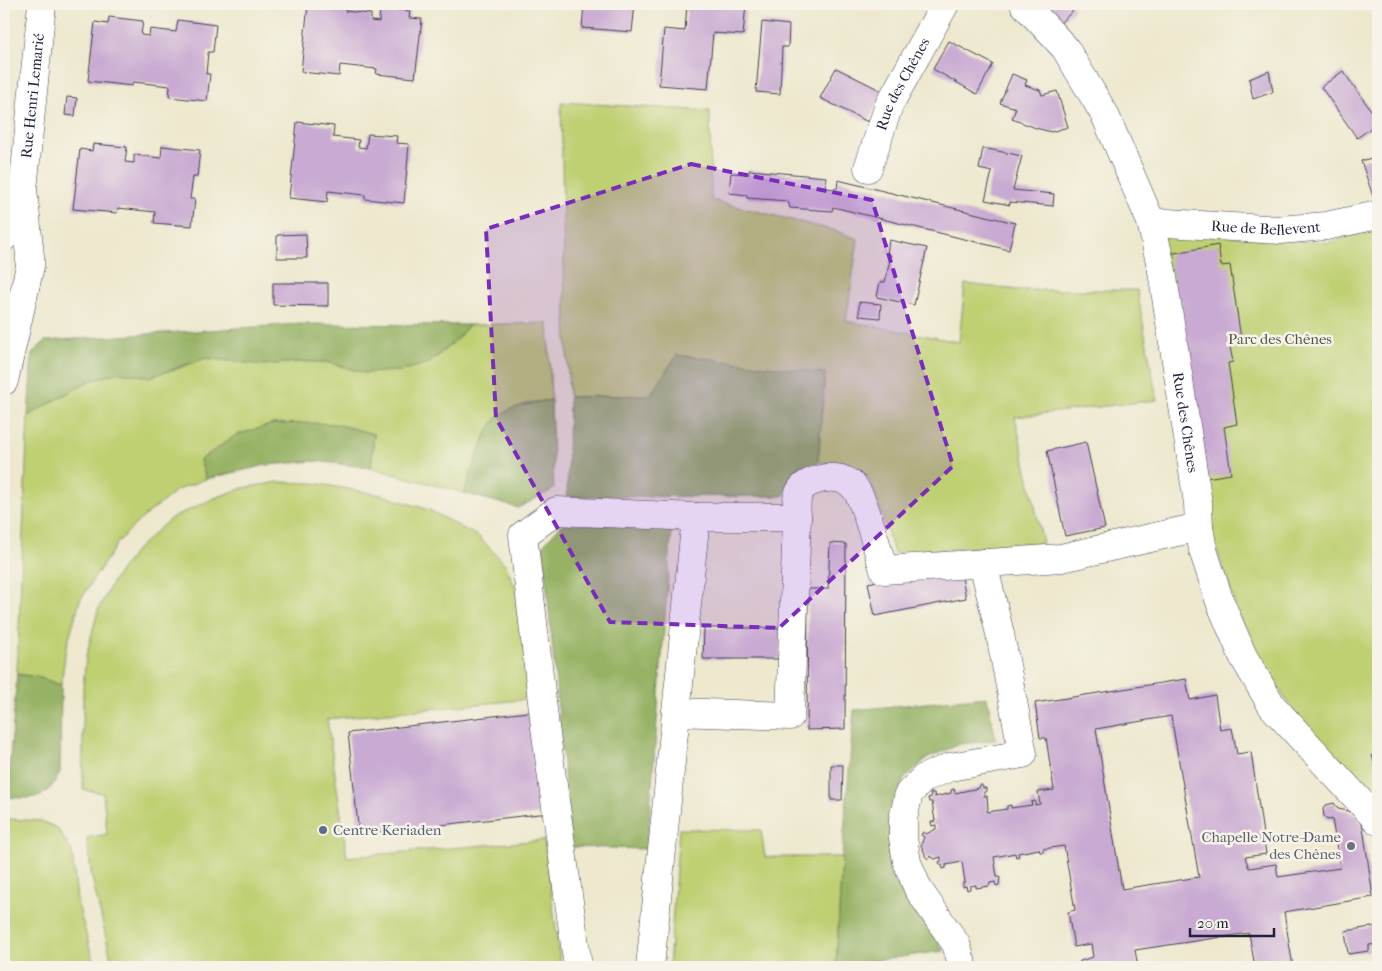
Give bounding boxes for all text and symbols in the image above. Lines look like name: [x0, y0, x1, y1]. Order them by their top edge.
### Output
street label: Rue Henri Lemarié: [17, 32, 48, 159]
street label: Rue des Chênes: [872, 34, 934, 133]
street label: Rue de Bellevent: [1210, 217, 1322, 239]
park label: Parc des Chênes: [1228, 330, 1332, 348]
street label: Rue des Chênes: [1169, 371, 1202, 474]
place label: Centre Keriaden: [333, 821, 442, 839]
marker: Centre Keriaden: [317, 824, 329, 836]
place label: Chapelle Notre-Dame des Chênes: [1201, 828, 1342, 863]
marker: Chapelle Notre-Dame des Chênes: [1345, 840, 1357, 852]
scale bar: [1190, 906, 1273, 938]
text: 20 m: [1197, 914, 1229, 932]

